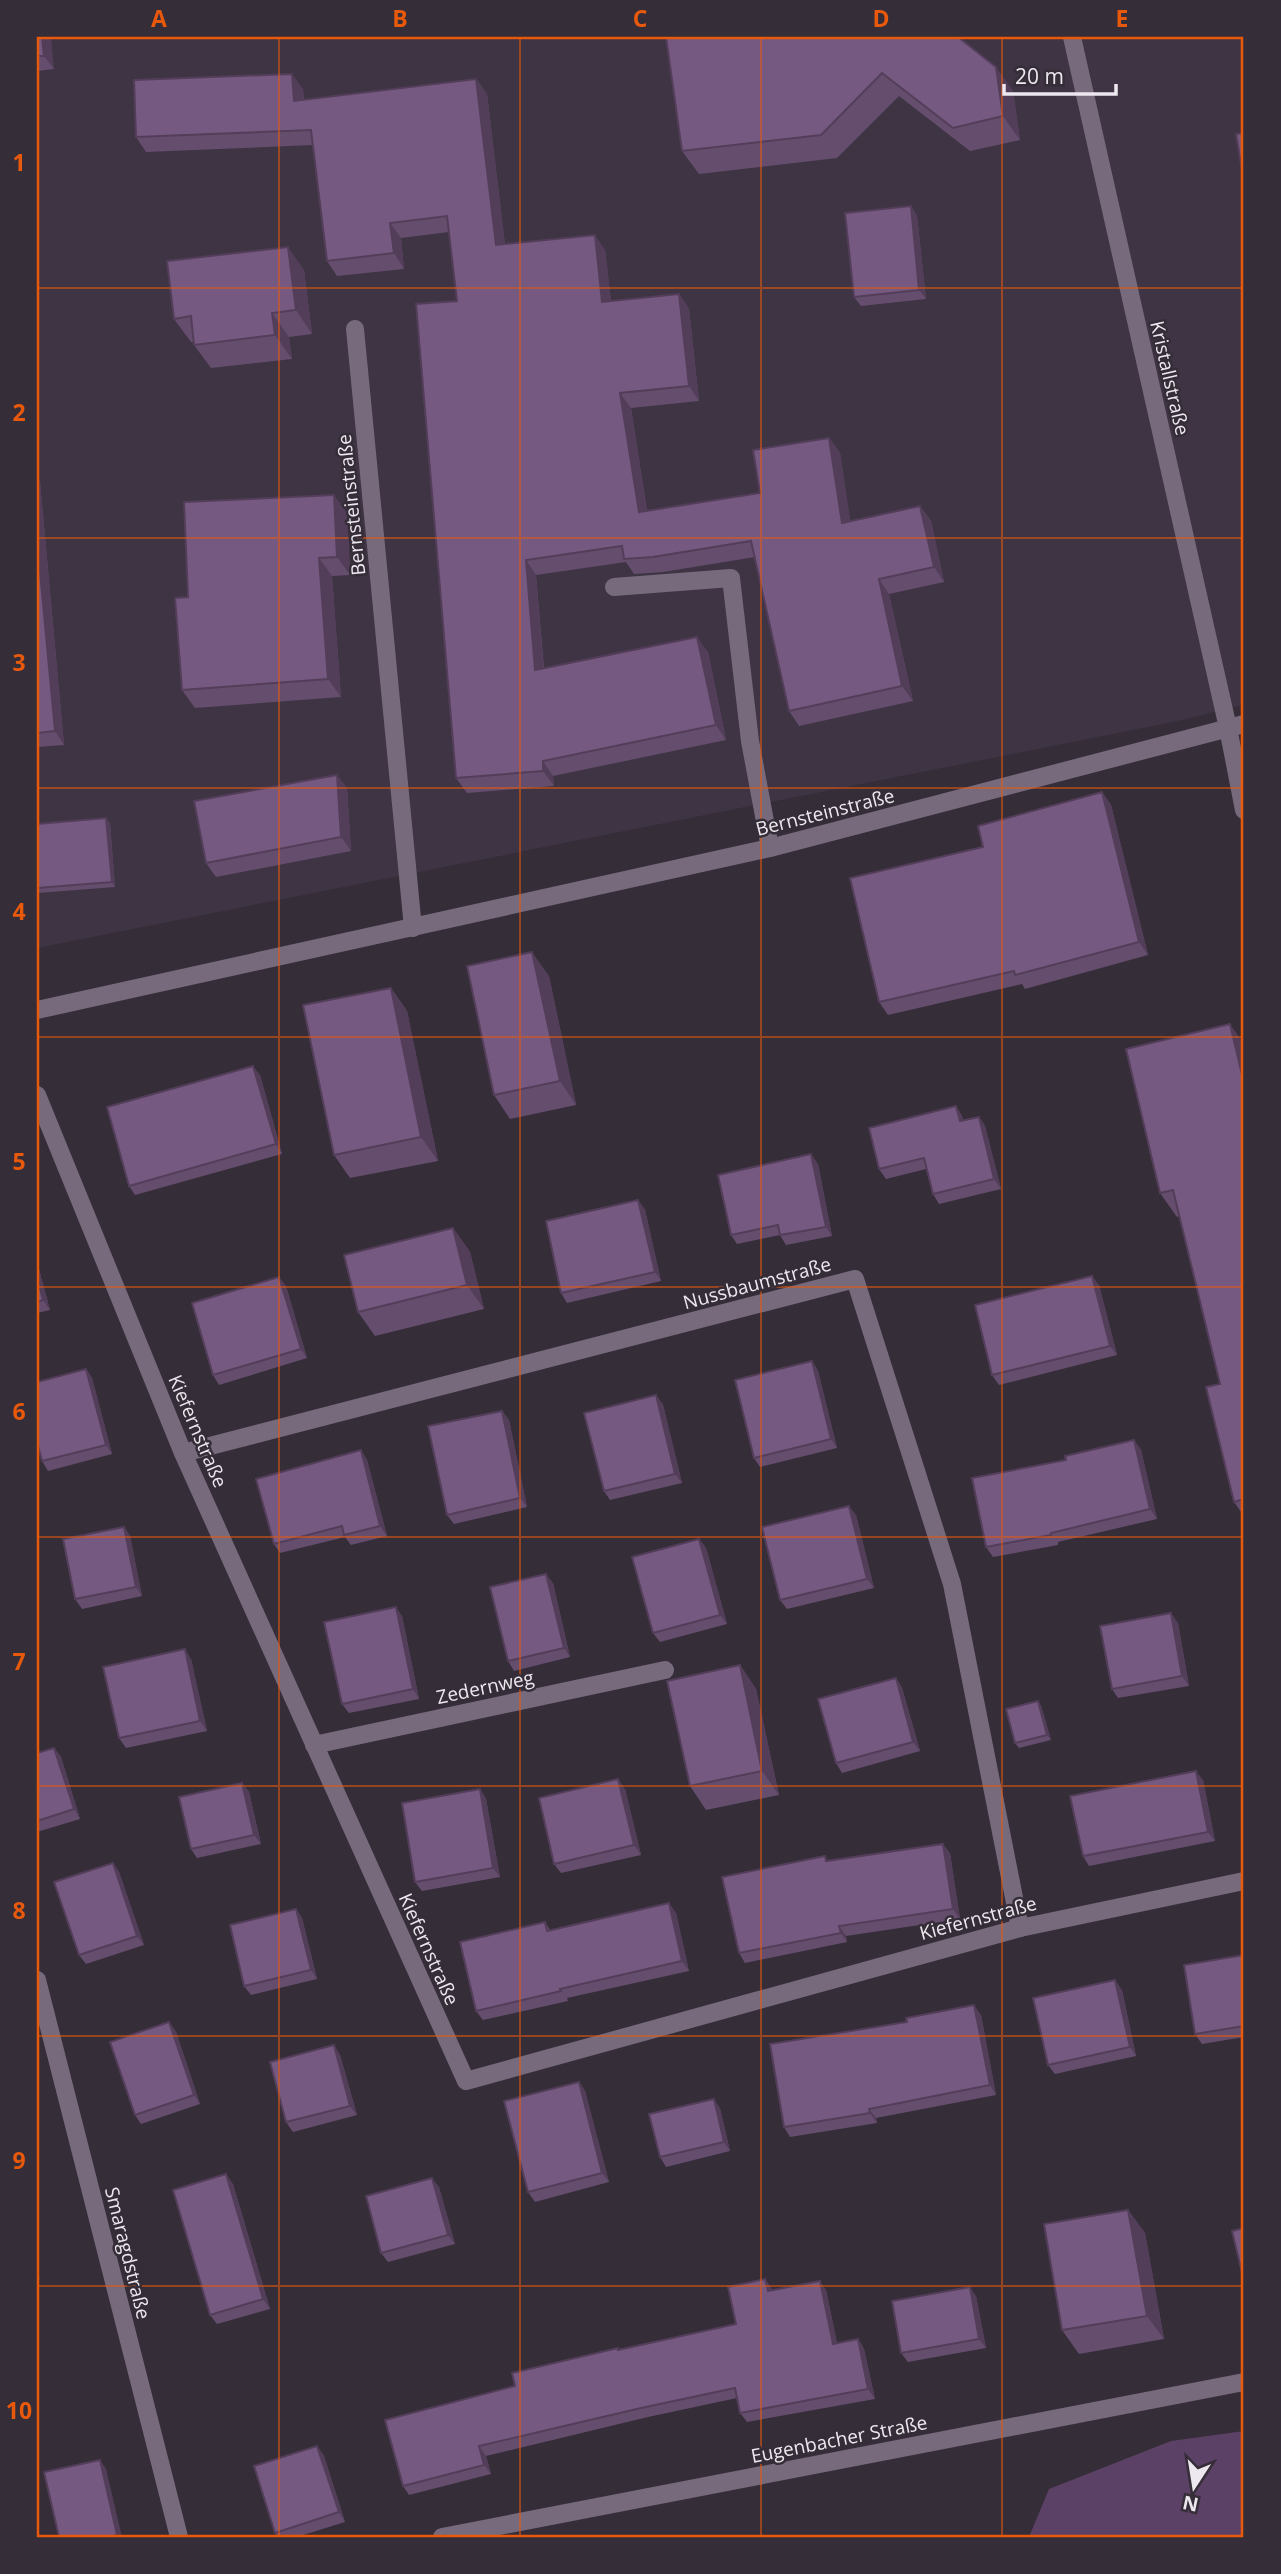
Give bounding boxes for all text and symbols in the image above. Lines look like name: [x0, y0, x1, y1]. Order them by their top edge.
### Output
text: A: [151, 2, 167, 34]
text: B: [392, 2, 408, 34]
text: C: [633, 2, 647, 34]
text: D: [872, 2, 890, 34]
text: E: [1116, 2, 1128, 34]
scale bar: [1004, 52, 1116, 96]
text: 20 m: [1015, 62, 1064, 90]
text: 1: [12, 146, 26, 178]
street label: Kristallstraße: [1144, 318, 1196, 438]
text: 2: [12, 396, 26, 428]
street label: Bernsteinstraße: [331, 433, 371, 577]
text: 3: [12, 646, 26, 678]
street label: Bernsteinstraße: [753, 782, 897, 842]
text: 4: [12, 895, 26, 927]
text: 5: [12, 1145, 26, 1177]
street label: Nussbaumstraße: [680, 1251, 834, 1315]
street label: Kiefernstraße: [163, 1371, 233, 1491]
text: 6: [12, 1395, 26, 1427]
text: 7: [12, 1645, 26, 1677]
street label: Zedernweg: [434, 1664, 536, 1710]
street label: Kiefernstraße: [393, 1889, 465, 2009]
street label: Kiefernstraße: [917, 1890, 1039, 1946]
text: 8: [12, 1894, 26, 1926]
text: 9: [12, 2144, 26, 2176]
street label: Smaragdstraße: [99, 2184, 157, 2322]
text: 10: [6, 2394, 32, 2426]
street label: Eugenbacher Straße: [749, 2409, 929, 2469]
north arrow: [1158, 2452, 1228, 2522]
text: N: [1180, 2489, 1201, 2518]

